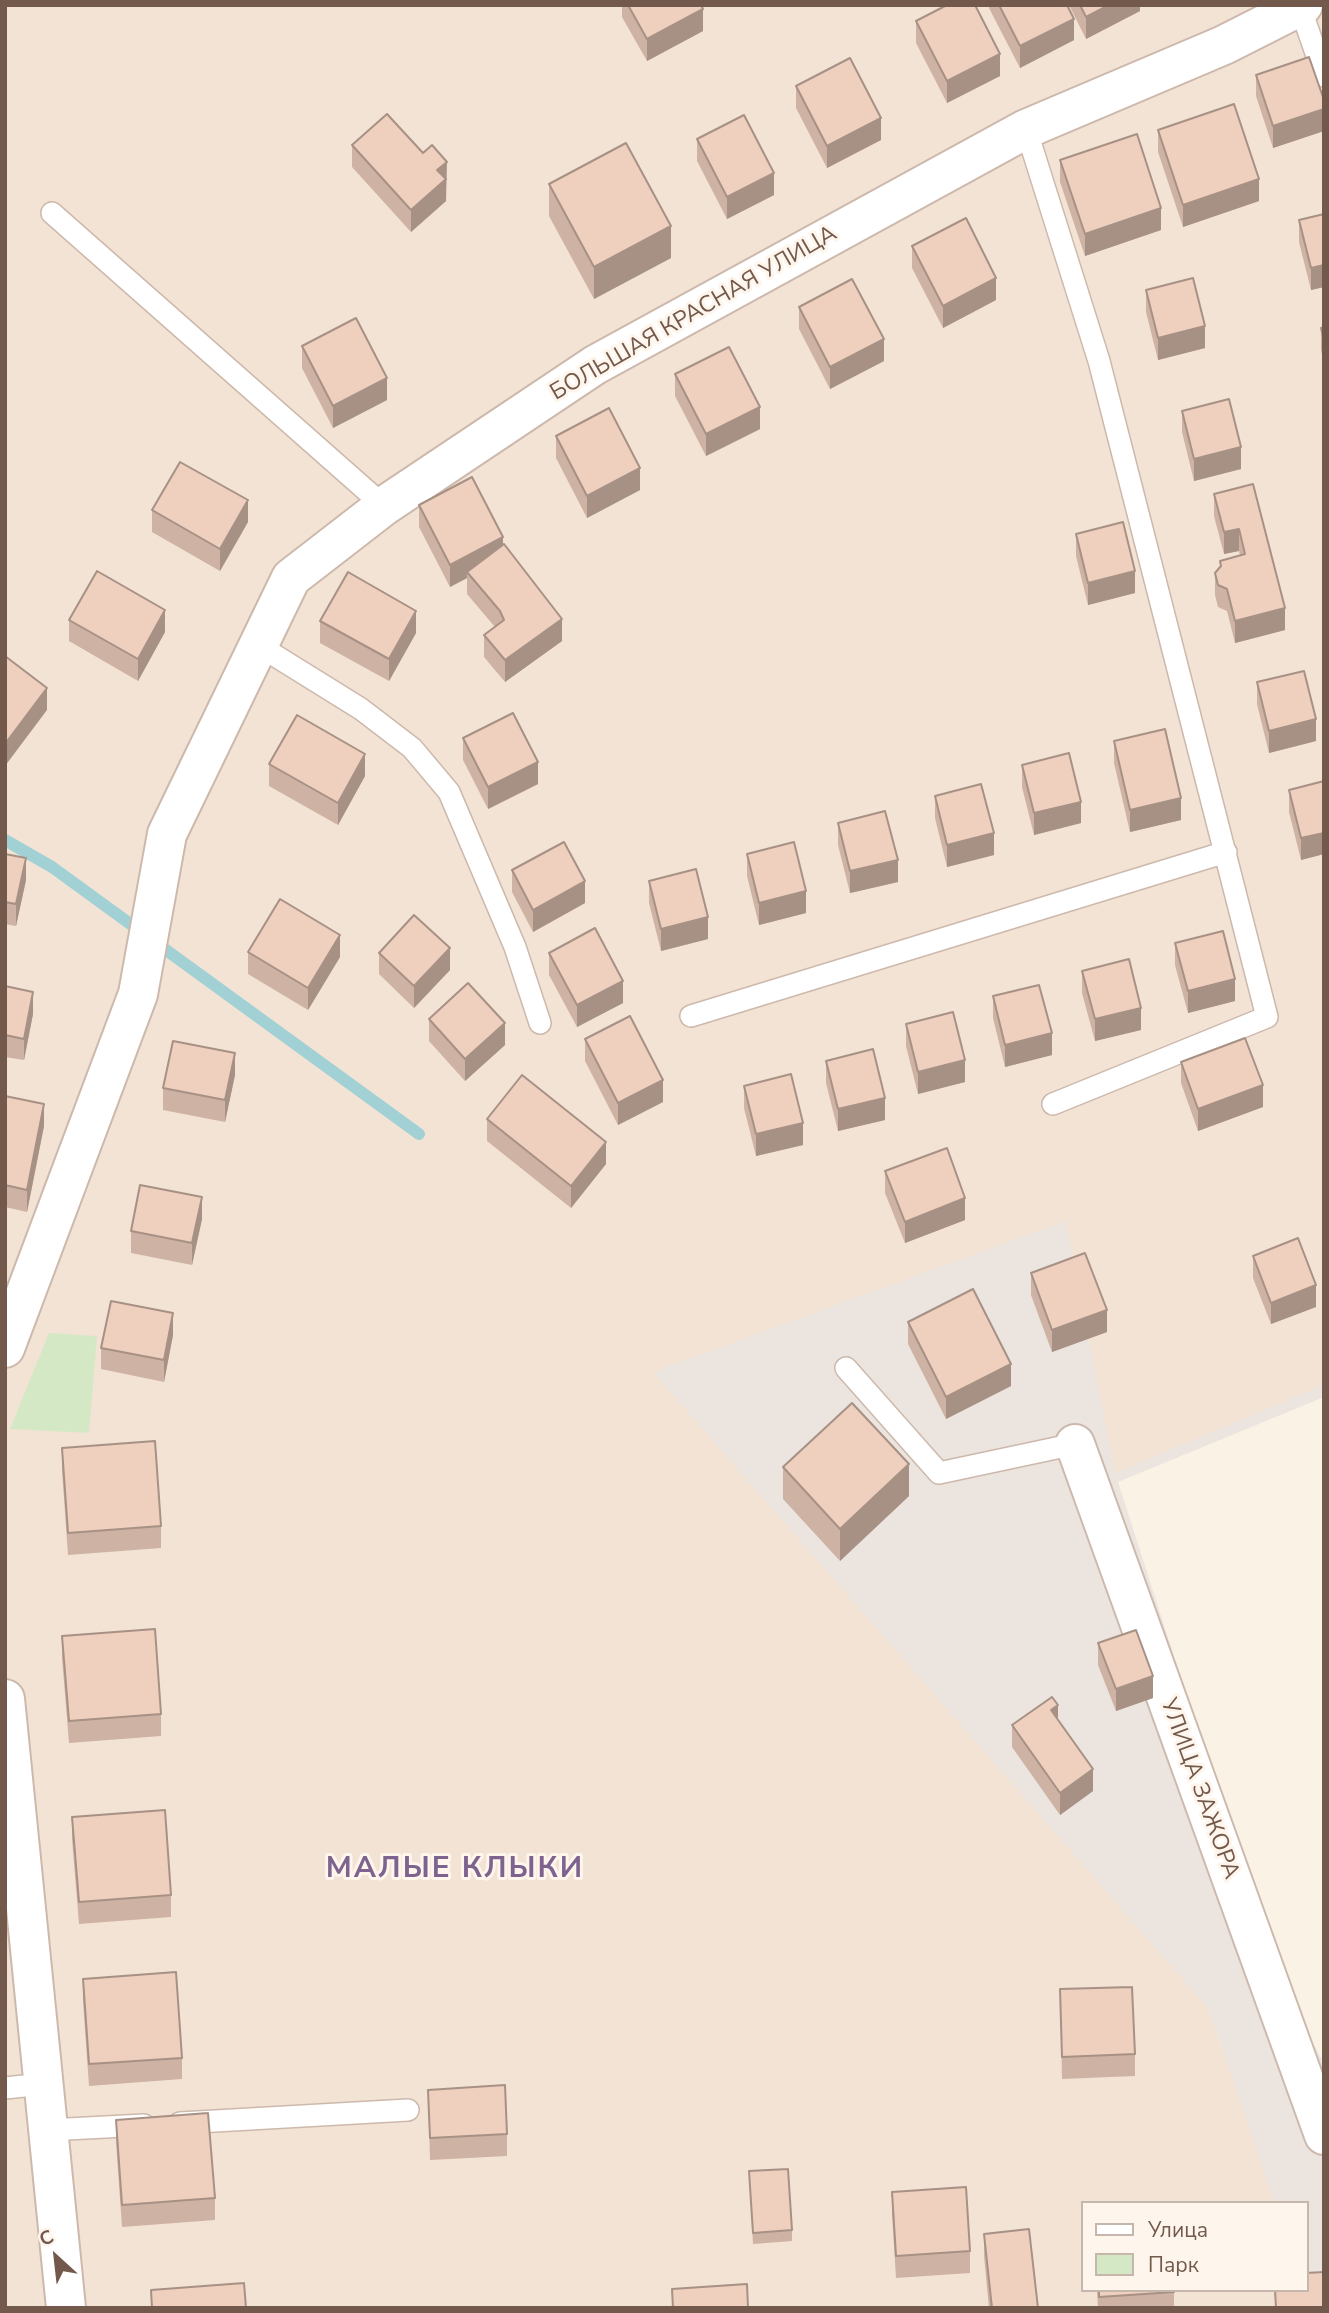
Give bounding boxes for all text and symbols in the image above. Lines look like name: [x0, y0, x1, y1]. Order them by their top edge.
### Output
street label: БОЛЬШАЯ КРАСНАЯ УЛИЦА: [546, 221, 842, 407]
street label: УЛИЦА ЗАЖОРА: [1153, 1695, 1245, 1883]
district label: МАЛЫЕ КЛЫКИ: [327, 1852, 583, 1888]
legend: [1080, 2201, 1308, 2292]
text: Улица: [1148, 2216, 1208, 2244]
north arrow: [21, 2222, 91, 2292]
text: С: [35, 2224, 58, 2253]
text: Парк: [1148, 2251, 1199, 2279]

